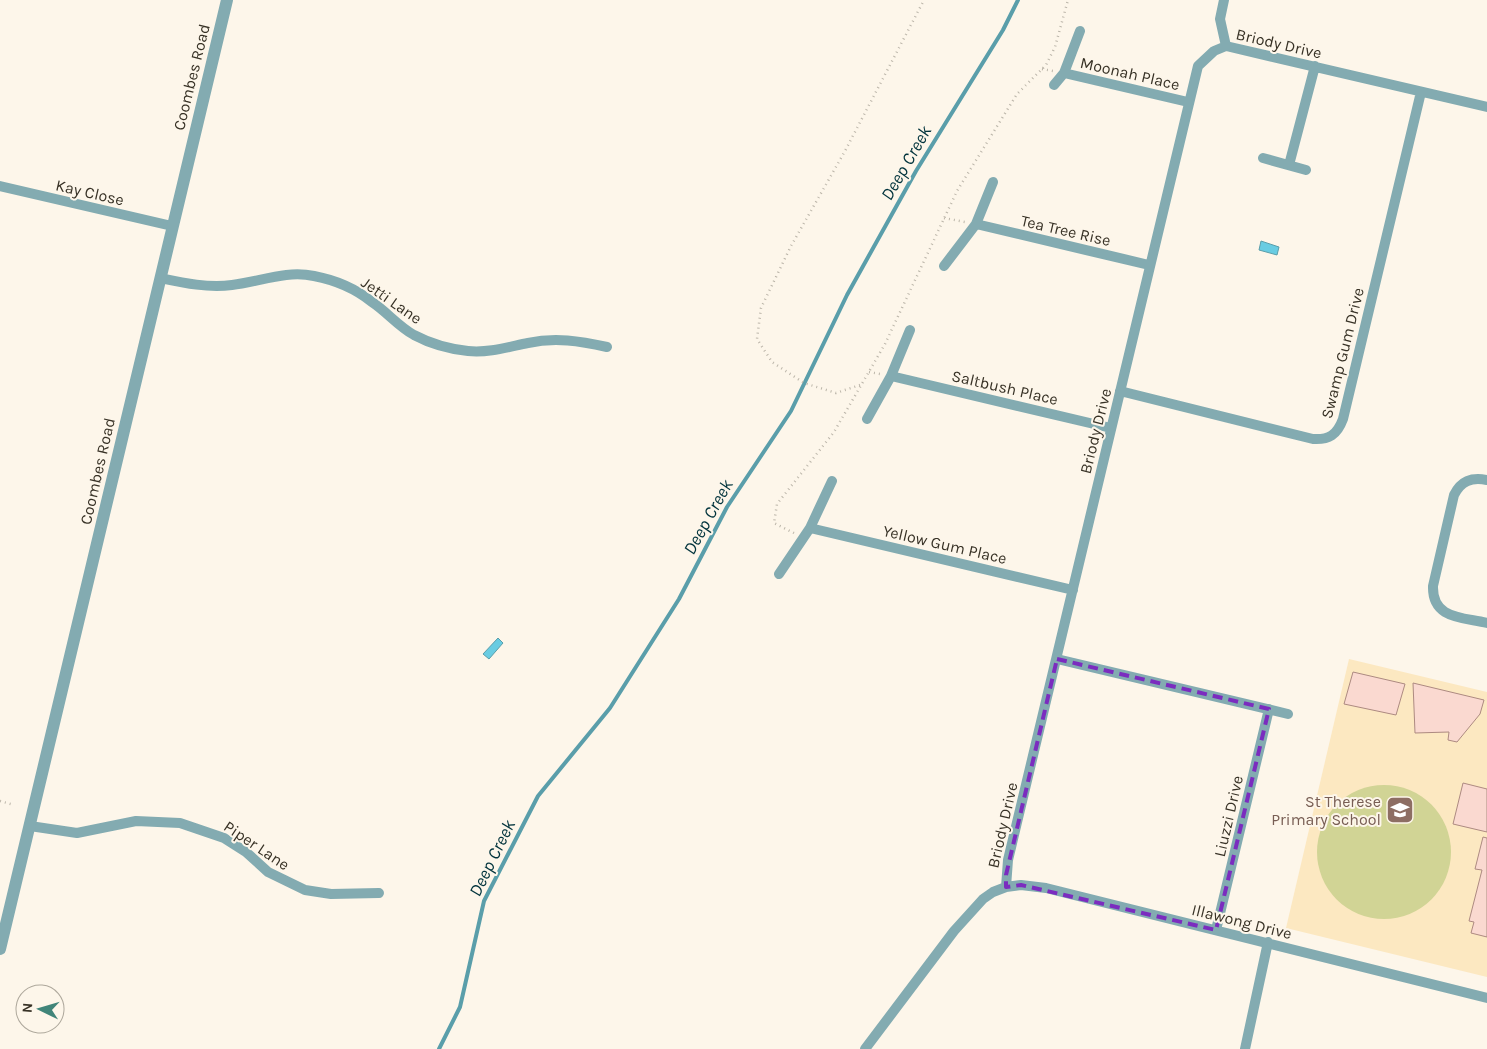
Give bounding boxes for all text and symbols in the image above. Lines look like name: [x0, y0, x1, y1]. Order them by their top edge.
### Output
street label: Coombes Road: [169, 22, 214, 132]
street label: Briody Drive: [1234, 24, 1324, 63]
street label: Moonah Place: [1078, 53, 1182, 94]
water label: Deep Creek: [876, 121, 937, 204]
street label: Kay Close: [54, 175, 126, 210]
street label: Tea Tree Rise: [1019, 211, 1113, 250]
street label: Jetti Lane: [358, 273, 426, 328]
street label: Swamp Gum Drive: [1317, 286, 1368, 421]
street label: Saltbush Place: [950, 366, 1060, 409]
street label: Briody Drive: [1076, 386, 1115, 476]
street label: Coombes Road: [76, 416, 119, 526]
water label: Deep Creek: [678, 475, 738, 559]
street label: Yellow Gum Place: [881, 521, 1009, 568]
street label: Liuzzi Drive: [1210, 774, 1247, 859]
street label: Briody Drive: [983, 780, 1022, 870]
place label: St Therese Primary School: [1271, 792, 1381, 829]
school or university icon: St Therese Primary School: [1385, 795, 1415, 825]
water label: Deep Creek: [464, 815, 520, 900]
street label: Piper Lane: [220, 817, 293, 874]
street label: Illawong Drive: [1190, 900, 1294, 943]
north arrow: [15, 984, 65, 1034]
text: N: [19, 1002, 36, 1014]

